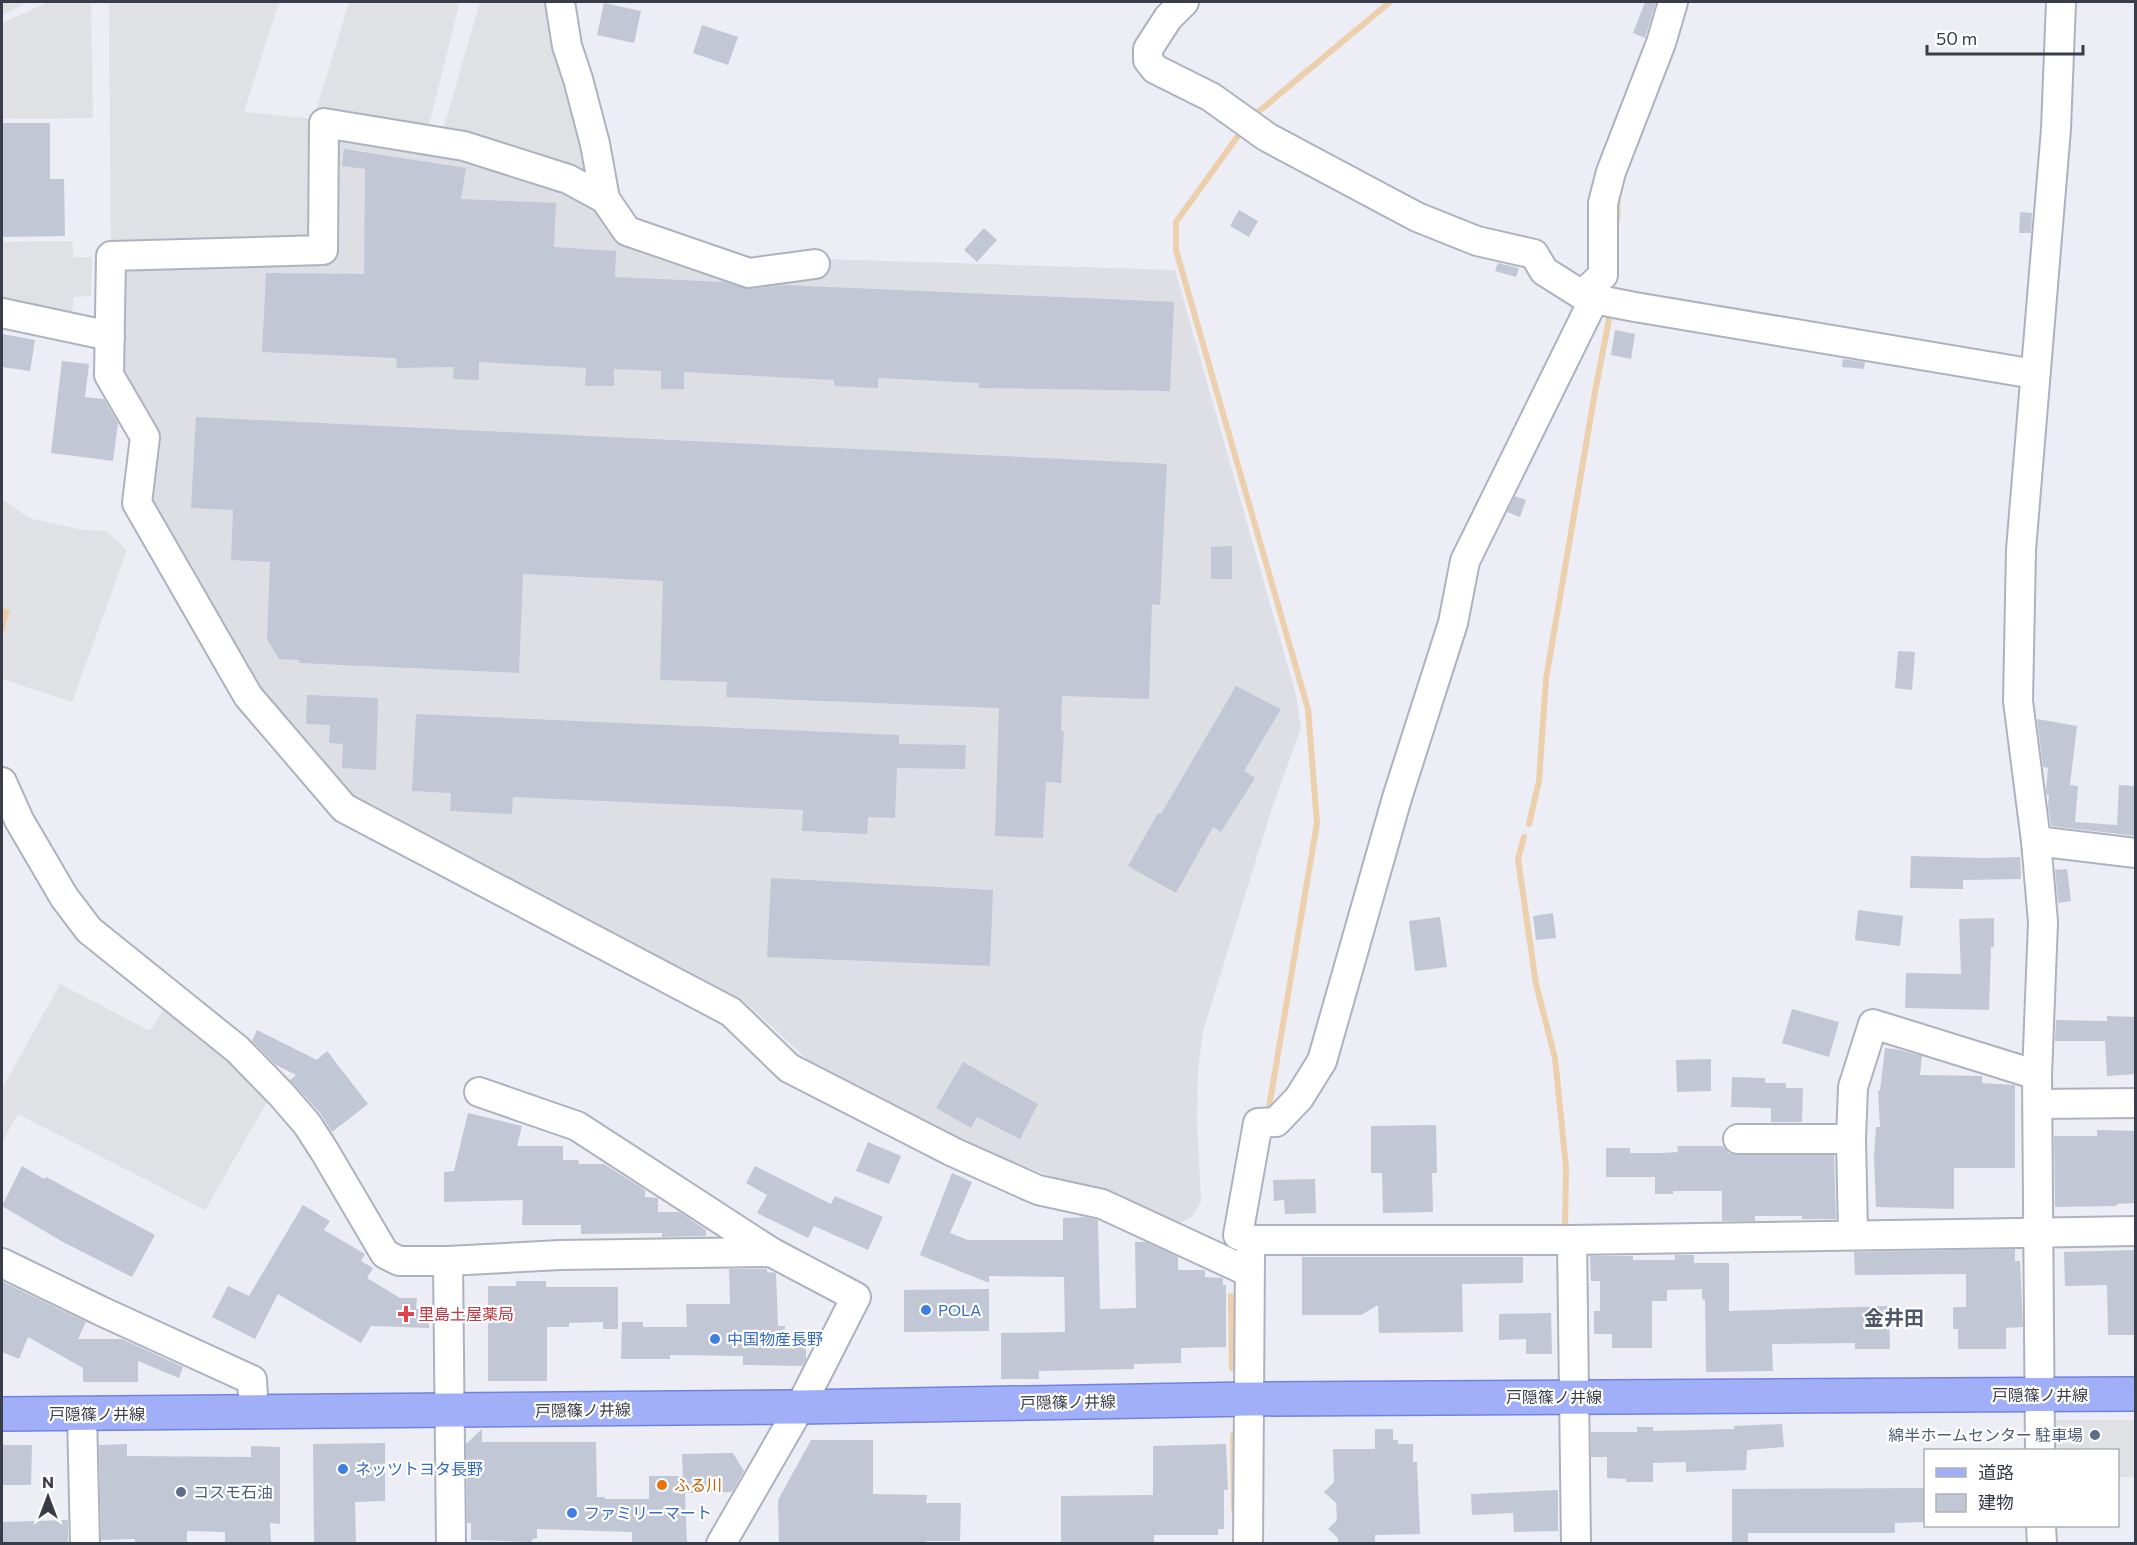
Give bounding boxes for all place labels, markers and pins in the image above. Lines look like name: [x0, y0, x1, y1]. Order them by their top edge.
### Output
place label: POLA: [938, 1300, 981, 1319]
marker: POLA: [919, 1303, 933, 1317]
place label: 里島土屋薬局: [418, 1304, 514, 1323]
marker: 里島土屋薬局: [399, 1307, 413, 1321]
place label: 中国物産長野: [727, 1329, 823, 1348]
marker: 中国物産長野: [708, 1332, 722, 1346]
place label: 綿半ホームセンター 駐車場: [1888, 1425, 2083, 1444]
marker: 綿半ホームセンター 駐車場: [2088, 1428, 2102, 1442]
place label: ネッツトヨタ長野: [355, 1459, 483, 1478]
marker: ネッツトヨタ長野: [336, 1462, 350, 1476]
place label: ふる川: [674, 1475, 722, 1494]
marker: ふる川: [655, 1478, 669, 1492]
place label: コスモ石油: [193, 1482, 273, 1501]
marker: コスモ石油: [174, 1485, 188, 1499]
place label: ファミリーマート: [584, 1503, 712, 1522]
marker: ファミリーマート: [565, 1506, 579, 1520]

